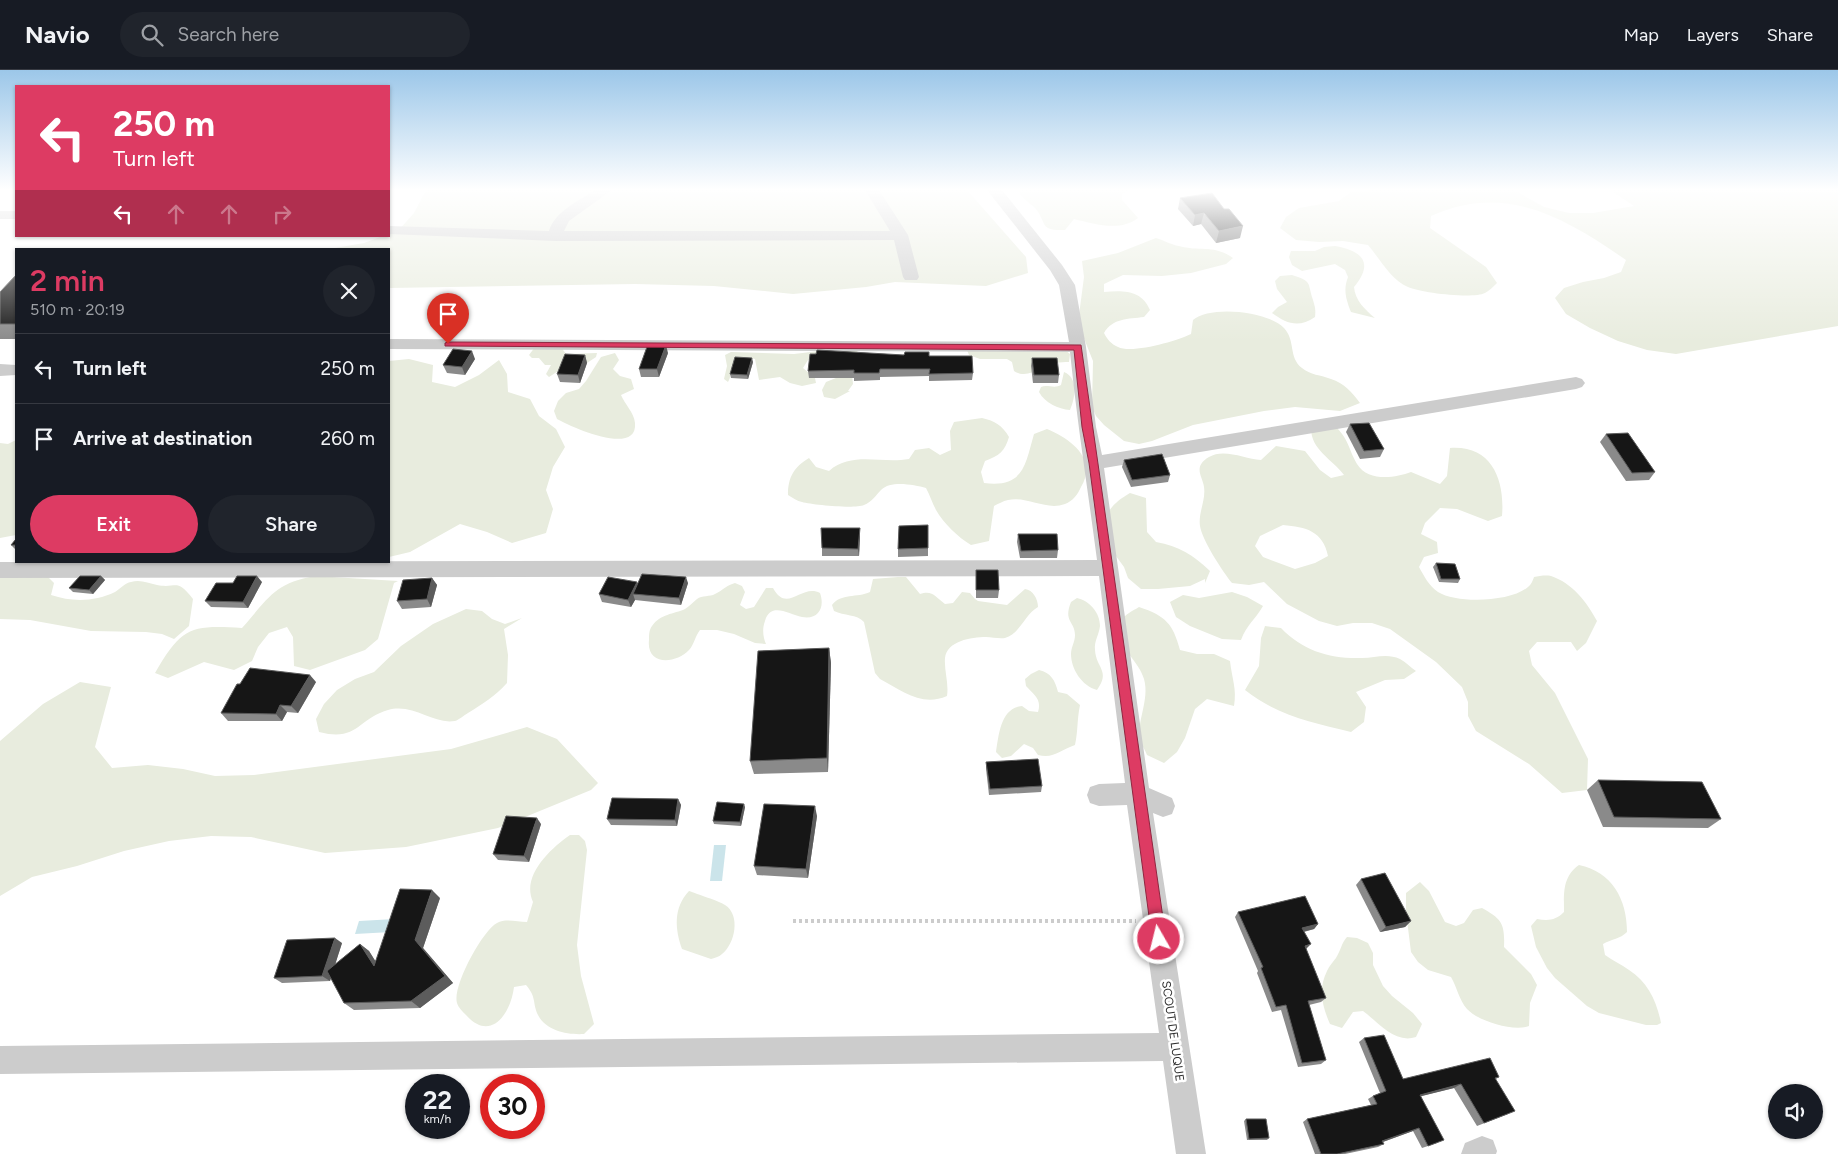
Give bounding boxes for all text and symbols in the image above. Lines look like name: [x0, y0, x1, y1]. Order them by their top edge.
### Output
search box: [120, 12, 470, 57]
text: Navio: [25, 20, 90, 49]
icon: search: [138, 21, 166, 49]
text: Search here: [178, 23, 279, 46]
text: Map: [1624, 24, 1659, 46]
text: Layers: [1687, 24, 1739, 46]
text: Share: [1767, 24, 1813, 46]
text: 250 m: [113, 103, 215, 145]
icon: left: [30, 105, 95, 170]
text: Turn left: [113, 145, 195, 172]
icon: left: [109, 200, 137, 228]
icon: ahead: [162, 200, 190, 228]
icon: ahead: [215, 200, 243, 228]
icon: right: [268, 200, 296, 228]
text: 2 min: [30, 262, 105, 299]
button: close: [323, 265, 375, 317]
pin: [427, 293, 469, 344]
text: 510 m · 20:19: [30, 300, 125, 319]
icon: arrive: [434, 300, 462, 328]
icon: left: [30, 355, 58, 383]
text: Turn left: [73, 357, 147, 380]
text: 250 m: [320, 357, 375, 380]
icon: arrive: [30, 425, 58, 453]
text: Arrive at destination: [73, 427, 252, 450]
text: 260 m: [321, 427, 375, 450]
button: Exit: [30, 495, 198, 553]
button: Share: [208, 495, 375, 553]
position arrow: [1132, 912, 1184, 964]
street label: SCOUT DE LUQUE: [1159, 980, 1187, 1082]
speed limit sign: 30: [480, 1074, 545, 1139]
map controls: [1768, 1084, 1823, 1139]
button: sound: [1768, 1084, 1823, 1139]
text: 22: [423, 1085, 452, 1115]
text: km/h: [424, 1112, 451, 1126]

